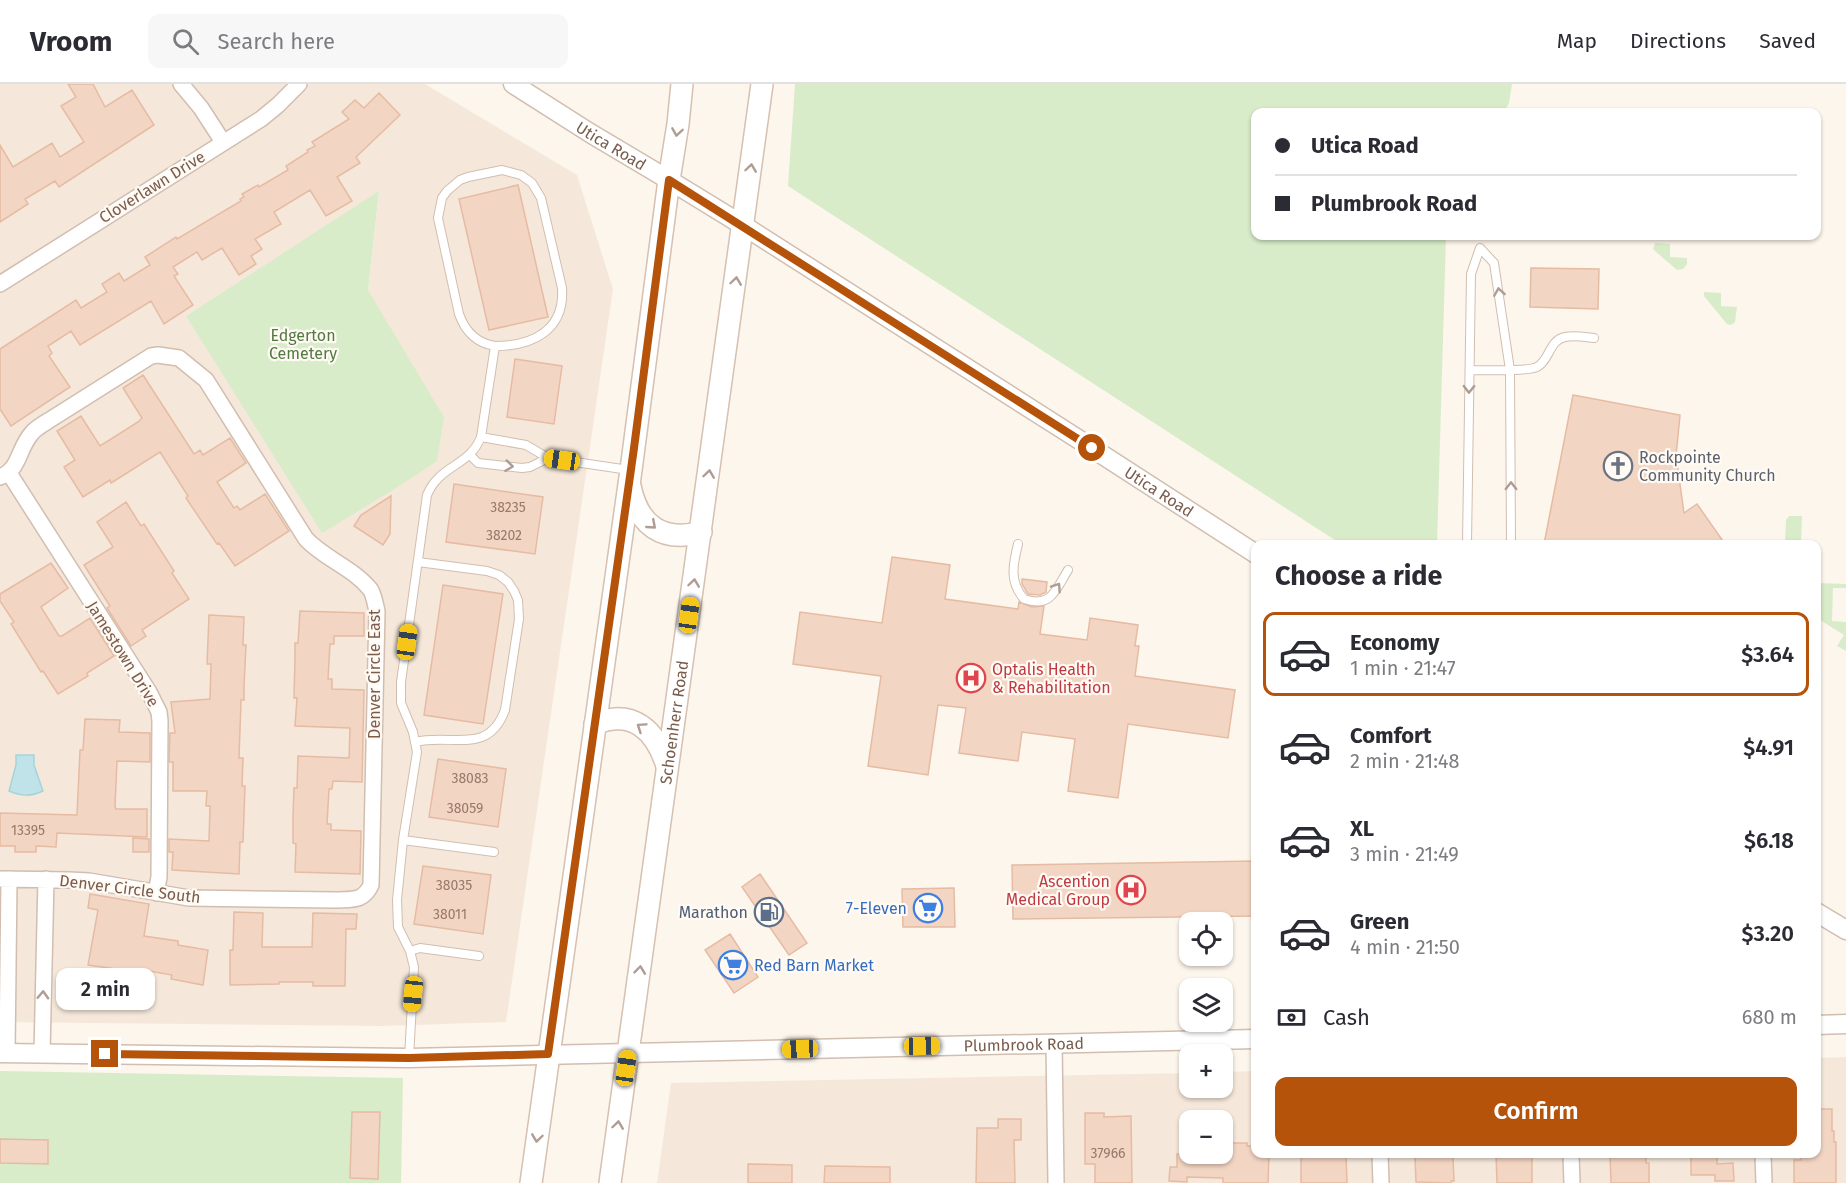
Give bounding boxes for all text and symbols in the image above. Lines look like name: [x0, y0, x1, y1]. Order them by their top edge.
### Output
search box: [148, 14, 568, 68]
text: Vroom: [30, 25, 112, 58]
icon: search: [169, 25, 202, 58]
text: Search here: [217, 28, 335, 55]
text: Map: [1557, 28, 1597, 54]
text: Directions: [1630, 28, 1726, 54]
text: Saved: [1759, 28, 1816, 54]
street label: Utica Road: [573, 117, 650, 174]
one-way arrow: [671, 127, 684, 137]
text: Utica Road: [1311, 132, 1419, 159]
street label: Cloverlawn Drive: [96, 147, 208, 227]
one-way arrow: [745, 164, 757, 173]
text: Plumbrook Road: [1311, 190, 1477, 217]
one-way arrow: [729, 276, 741, 285]
one-way arrow: [1493, 287, 1505, 296]
park label: Edgerton Cemetery: [269, 326, 337, 363]
one-way arrow: [1463, 385, 1476, 394]
route start: [1078, 434, 1105, 461]
place label: Rockpointe Community Church: [1639, 448, 1776, 485]
car: [543, 449, 581, 471]
church icon: Rockpointe Community Church: [1602, 450, 1634, 482]
one-way arrow: [504, 460, 513, 472]
street label: Utica Road: [1121, 462, 1197, 521]
one-way arrow: [702, 469, 714, 478]
one-way arrow: [1505, 482, 1518, 491]
house number: 38235: [490, 499, 526, 516]
one-way arrow: [645, 518, 656, 529]
house number: 38202: [486, 527, 522, 544]
text: Choose a ride: [1275, 560, 1442, 592]
one-way arrow: [687, 579, 699, 588]
one-way arrow: [1050, 583, 1062, 593]
car: [678, 596, 700, 634]
street label: Jamestown Drive: [83, 598, 163, 710]
street label: Denver Circle East: [365, 609, 384, 739]
car: [396, 623, 418, 661]
icon: car: [1278, 627, 1332, 681]
text: Economy: [1350, 629, 1439, 656]
text: $3.64: [1741, 641, 1794, 668]
text: 1 min · 21:47: [1350, 656, 1456, 680]
street label: Schoenherr Road: [656, 659, 692, 786]
place label: Optalis Health & Rehabilitation: [992, 660, 1111, 697]
hospital icon: Optalis Health & Rehabilitation: [955, 662, 987, 694]
icon: car: [1278, 720, 1332, 774]
text: Comfort: [1350, 722, 1431, 749]
one-way arrow: [636, 723, 647, 734]
text: $4.91: [1743, 734, 1794, 761]
text: 2 min · 21:48: [1350, 749, 1460, 773]
house number: 38083: [451, 770, 489, 787]
house number: 38059: [447, 800, 483, 817]
icon: car: [1278, 813, 1332, 867]
text: XL: [1350, 815, 1374, 842]
house number: 13395: [11, 822, 45, 839]
text: $6.18: [1744, 827, 1794, 854]
text: 3 min · 21:49: [1350, 842, 1459, 866]
street label: Denver Circle South: [58, 871, 202, 907]
place label: Ascention Medical Group: [1006, 872, 1110, 909]
hospital icon: Ascention Medical Group: [1115, 874, 1147, 906]
house number: 38035: [436, 877, 472, 894]
supermarket icon: 7-Eleven: [912, 892, 944, 924]
fuel station icon: Marathon: [753, 896, 785, 928]
place label: 7-Eleven: [846, 899, 907, 918]
place label: Marathon: [679, 903, 748, 922]
house number: 38011: [433, 906, 467, 923]
icon: car: [1278, 906, 1332, 960]
text: Green: [1350, 908, 1409, 935]
map controls: [1179, 912, 1233, 1164]
button: locate: [1179, 912, 1233, 966]
text: $3.20: [1741, 920, 1794, 947]
text: 4 min · 21:50: [1350, 935, 1460, 959]
supermarket icon: Red Barn Market: [717, 949, 749, 981]
place label: Red Barn Market: [754, 956, 874, 975]
one-way arrow: [633, 965, 645, 974]
callout: 2 min: [56, 967, 154, 1009]
car: [402, 975, 424, 1013]
text: 2 min: [81, 977, 130, 1001]
button: layers: [1179, 978, 1233, 1032]
one-way arrow: [37, 990, 49, 999]
icon: cash: [1275, 1001, 1308, 1034]
text: Cash: [1323, 1004, 1370, 1031]
text: 680 m: [1742, 1005, 1797, 1029]
street label: Plumbrook Road: [964, 1033, 1084, 1055]
car: [904, 1037, 940, 1055]
car: [782, 1039, 818, 1059]
route end: [91, 1040, 118, 1067]
button: +: [1179, 1044, 1233, 1098]
car: [615, 1049, 637, 1087]
button: Confirm: [1275, 1077, 1797, 1146]
button: −: [1179, 1110, 1233, 1164]
one-way arrow: [612, 1120, 624, 1130]
one-way arrow: [531, 1134, 543, 1143]
house number: 37966: [1090, 1145, 1126, 1162]

